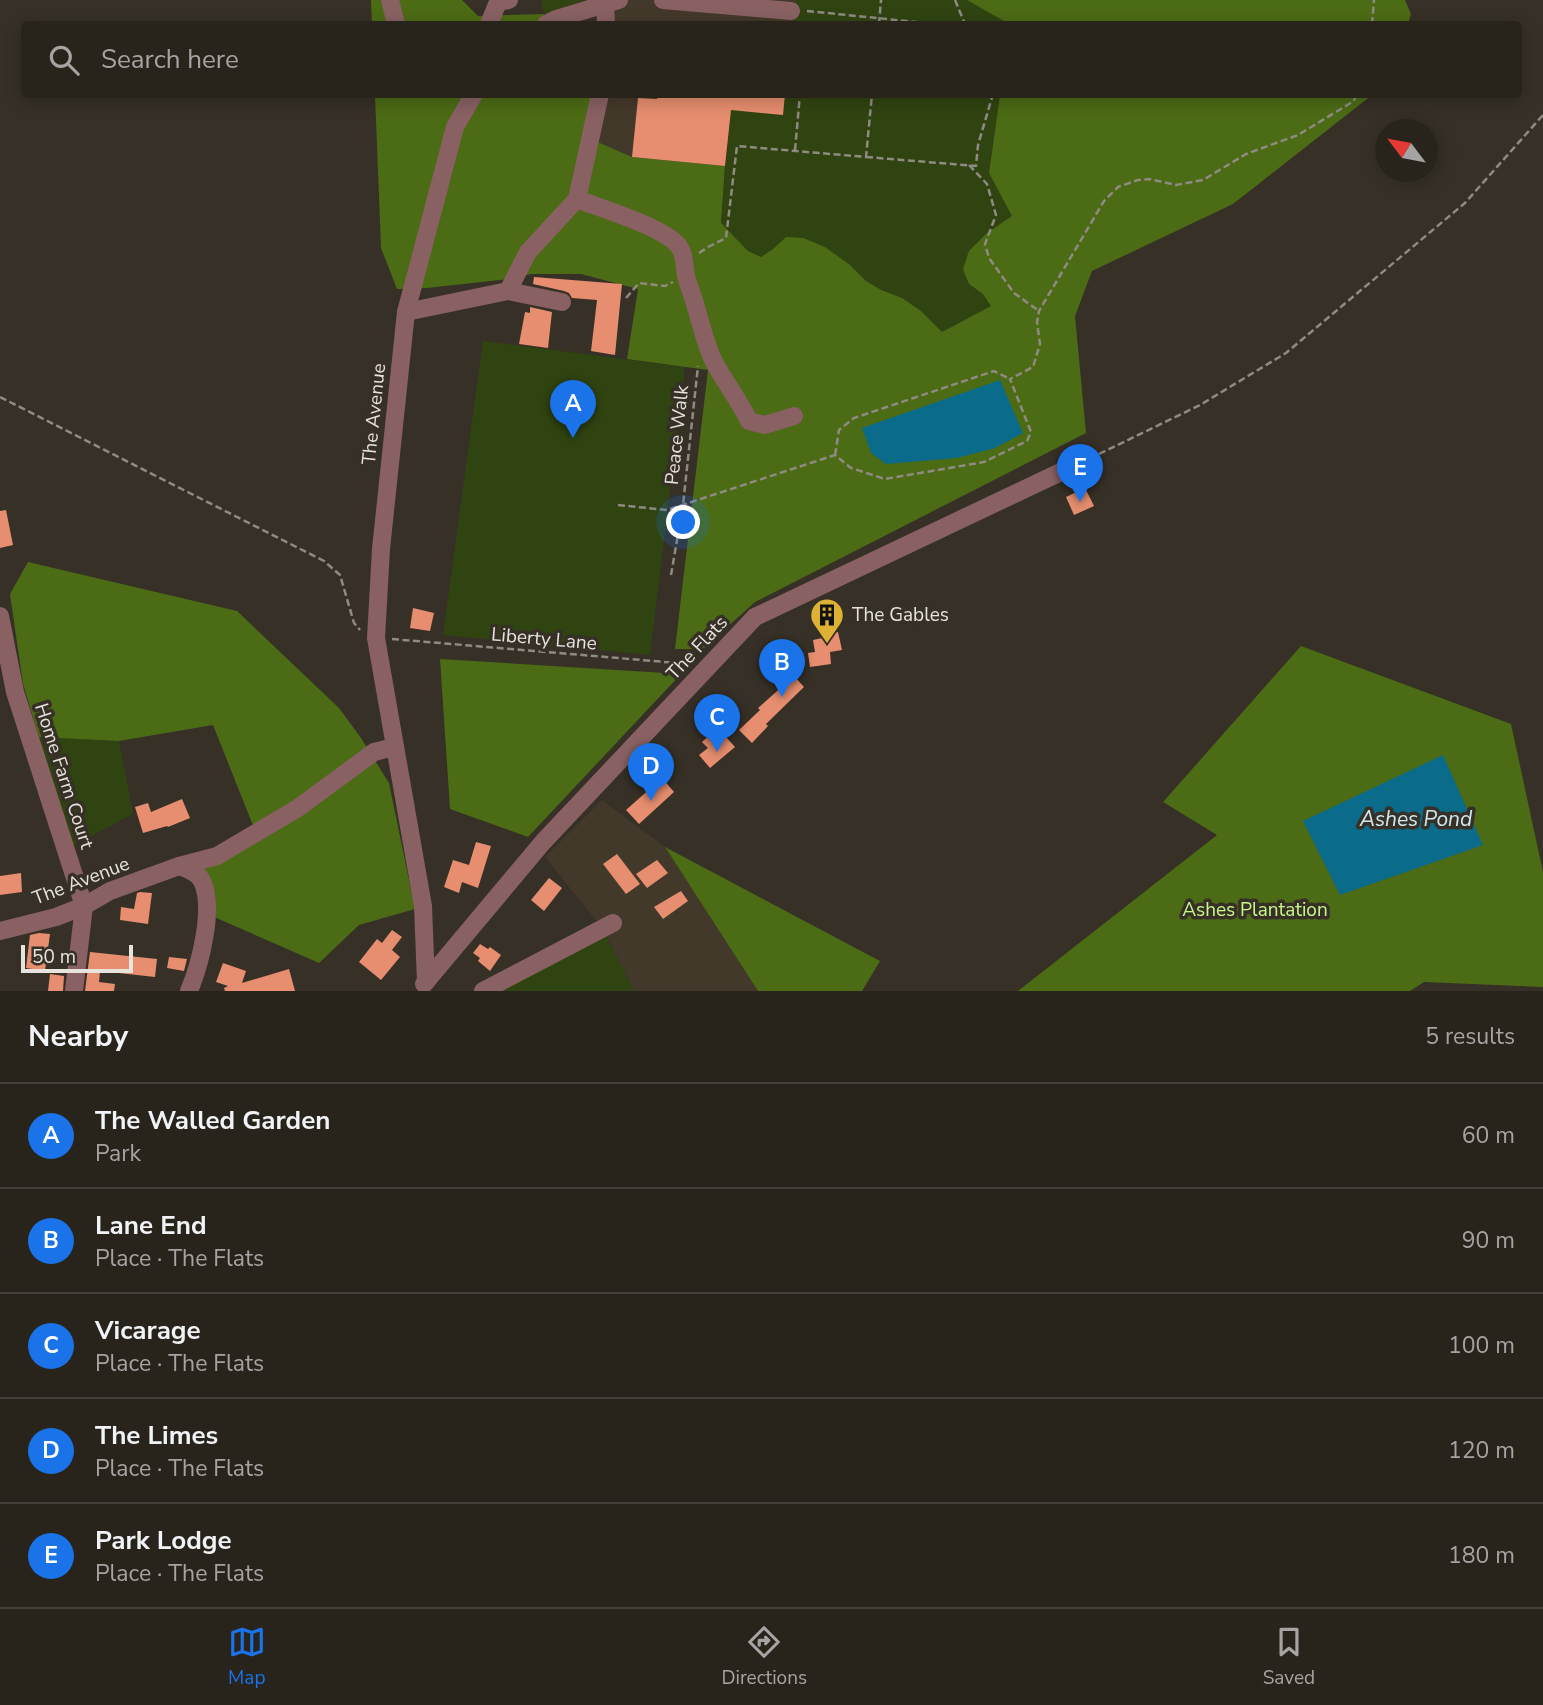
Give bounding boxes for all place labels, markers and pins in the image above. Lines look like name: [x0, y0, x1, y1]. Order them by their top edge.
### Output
pin: A: [550, 380, 596, 438]
pin: E: [1057, 444, 1103, 502]
building icon: The Gables: [808, 596, 846, 645]
place label: The Gables: [852, 602, 949, 628]
pin: B: [759, 639, 805, 697]
pin: C: [694, 694, 740, 752]
pin: D: [628, 743, 674, 801]

